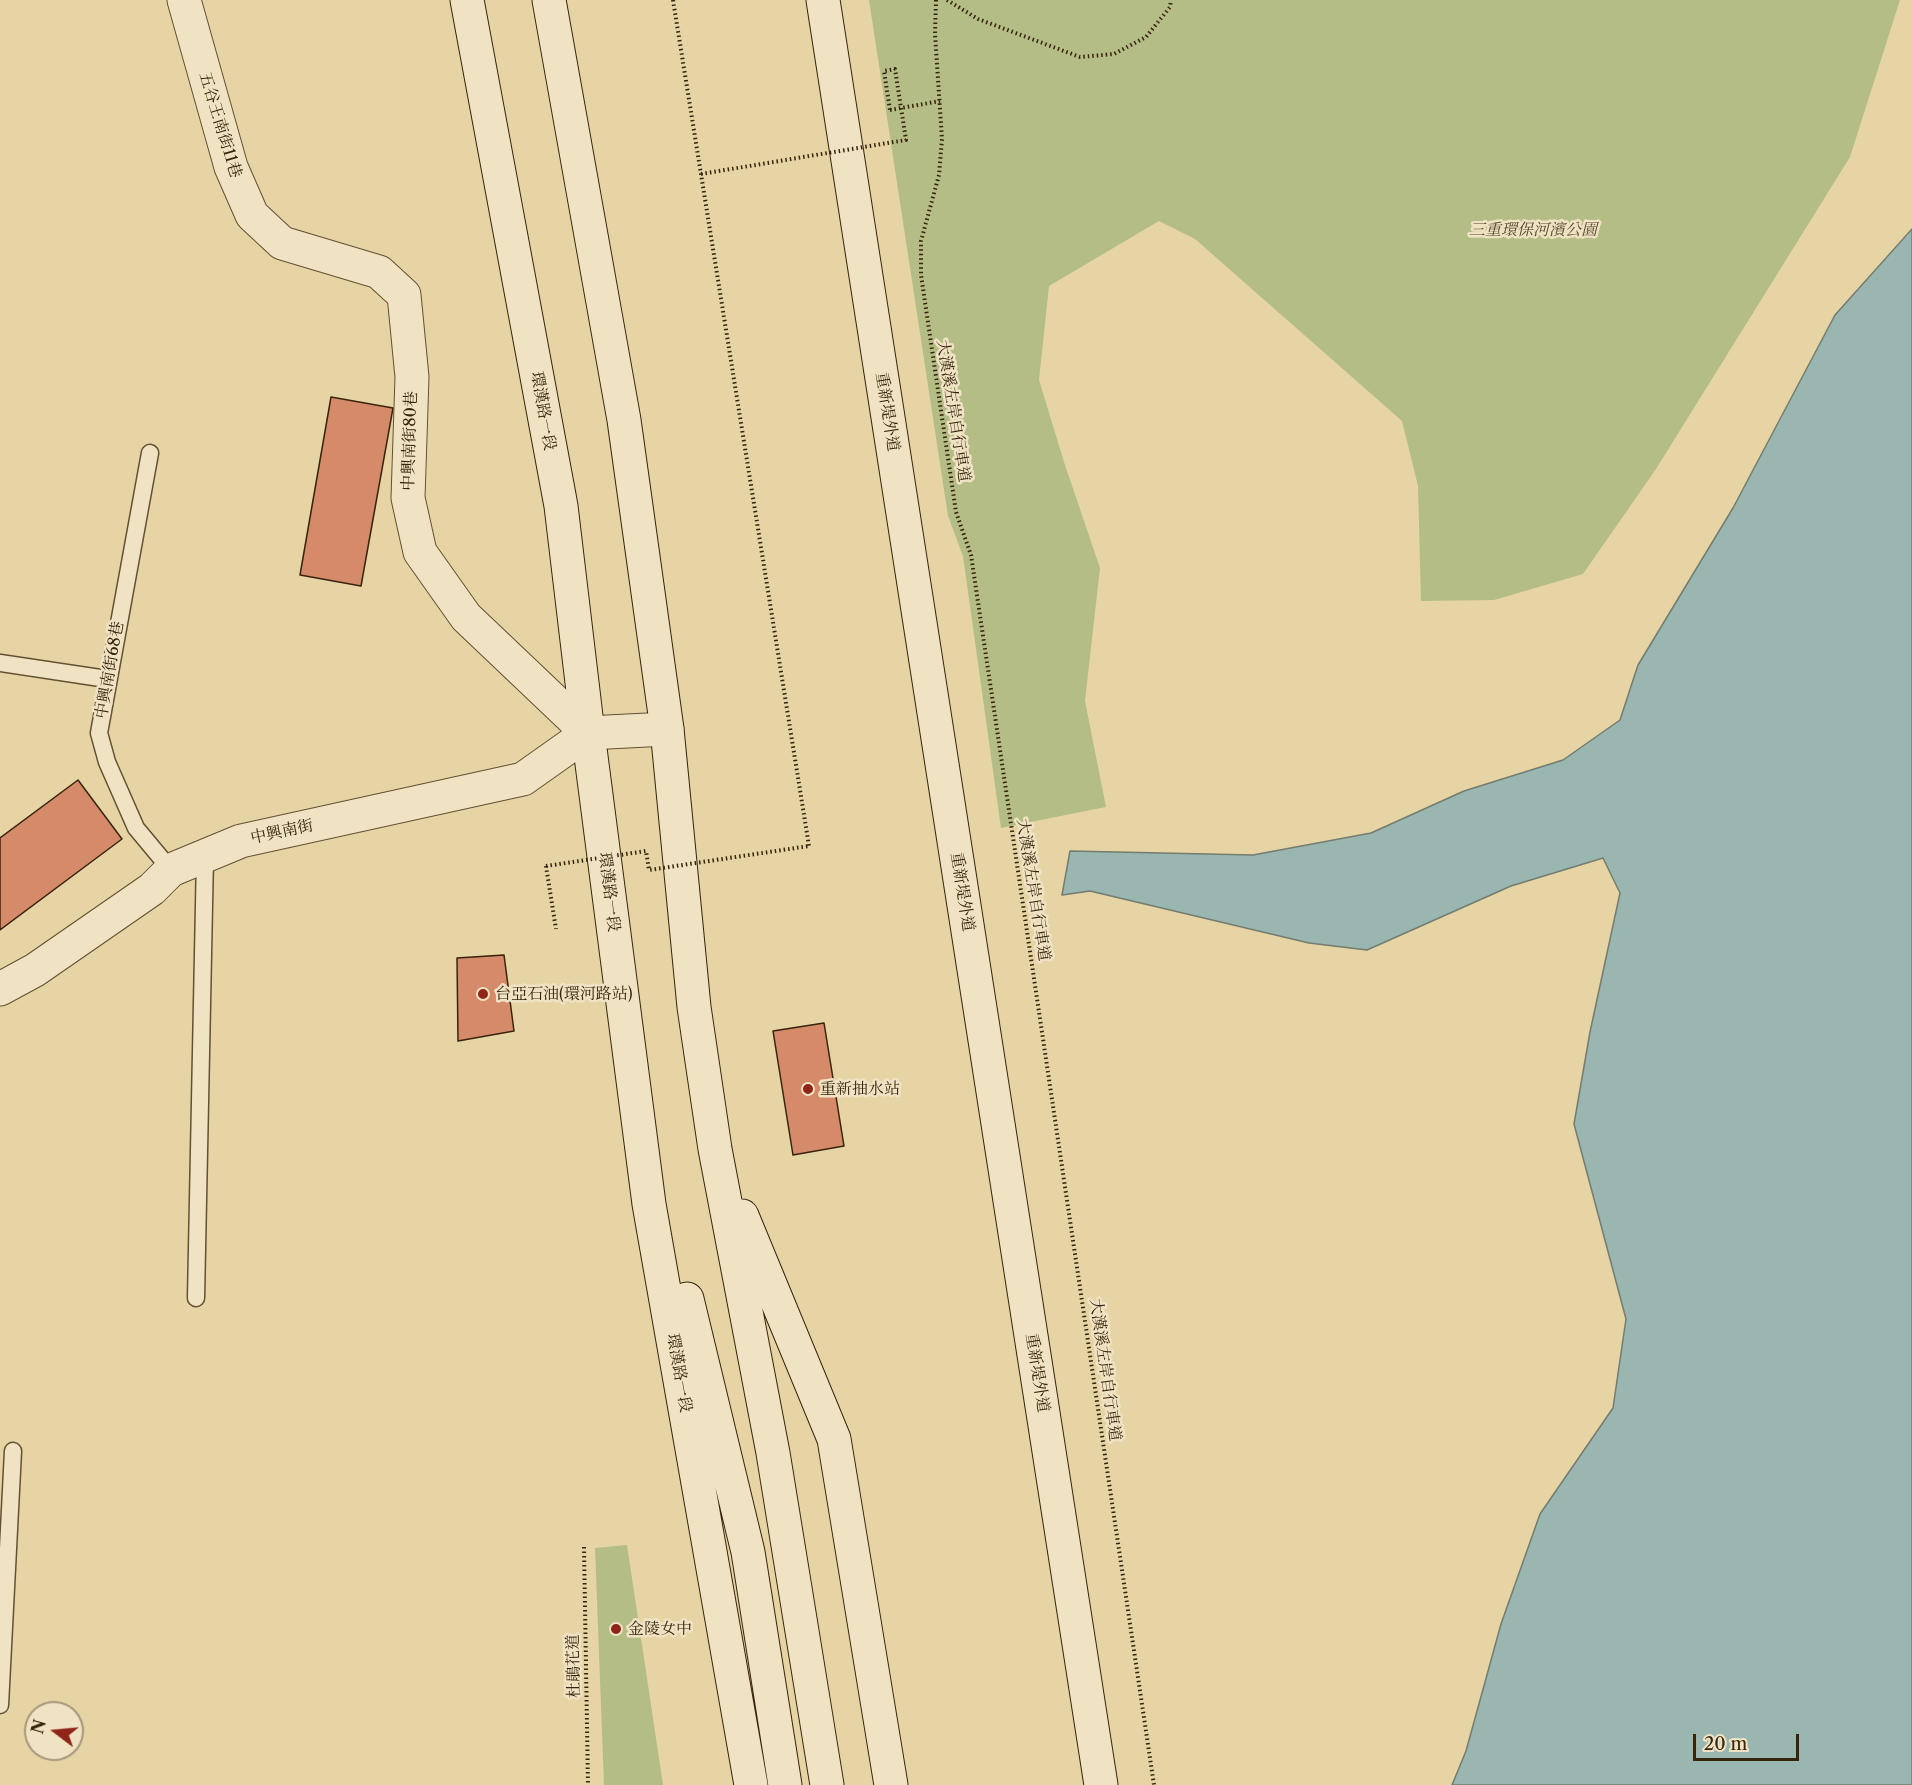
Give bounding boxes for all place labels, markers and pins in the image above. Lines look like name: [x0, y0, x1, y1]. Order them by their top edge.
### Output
place label: 台亞石油(環河路站): [495, 984, 633, 1004]
marker: 台亞石油(環河路站): [476, 987, 490, 1001]
place label: 重新抽水站: [820, 1079, 900, 1099]
marker: 重新抽水站: [801, 1082, 815, 1096]
place label: 金陵女中: [628, 1619, 692, 1639]
marker: 金陵女中: [609, 1622, 623, 1636]

